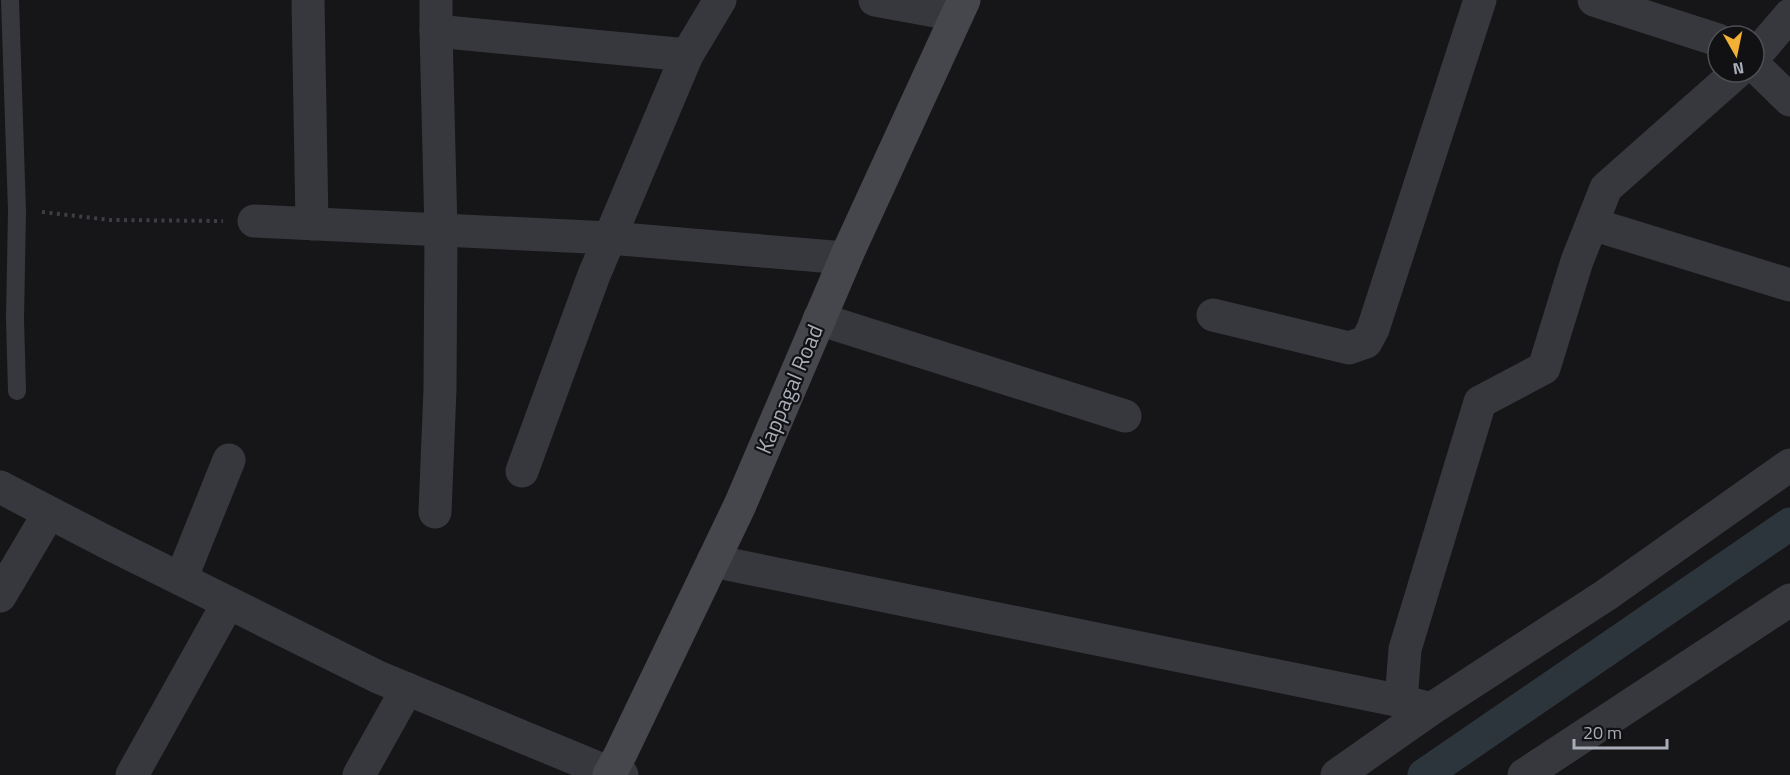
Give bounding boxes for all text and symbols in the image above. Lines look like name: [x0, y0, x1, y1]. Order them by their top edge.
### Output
north arrow: [1706, 24, 1766, 84]
text: N: [1731, 56, 1746, 82]
street label: Kappagal Road: [746, 319, 832, 459]
scale bar: [1574, 712, 1667, 750]
text: 20 m: [1583, 719, 1622, 746]

